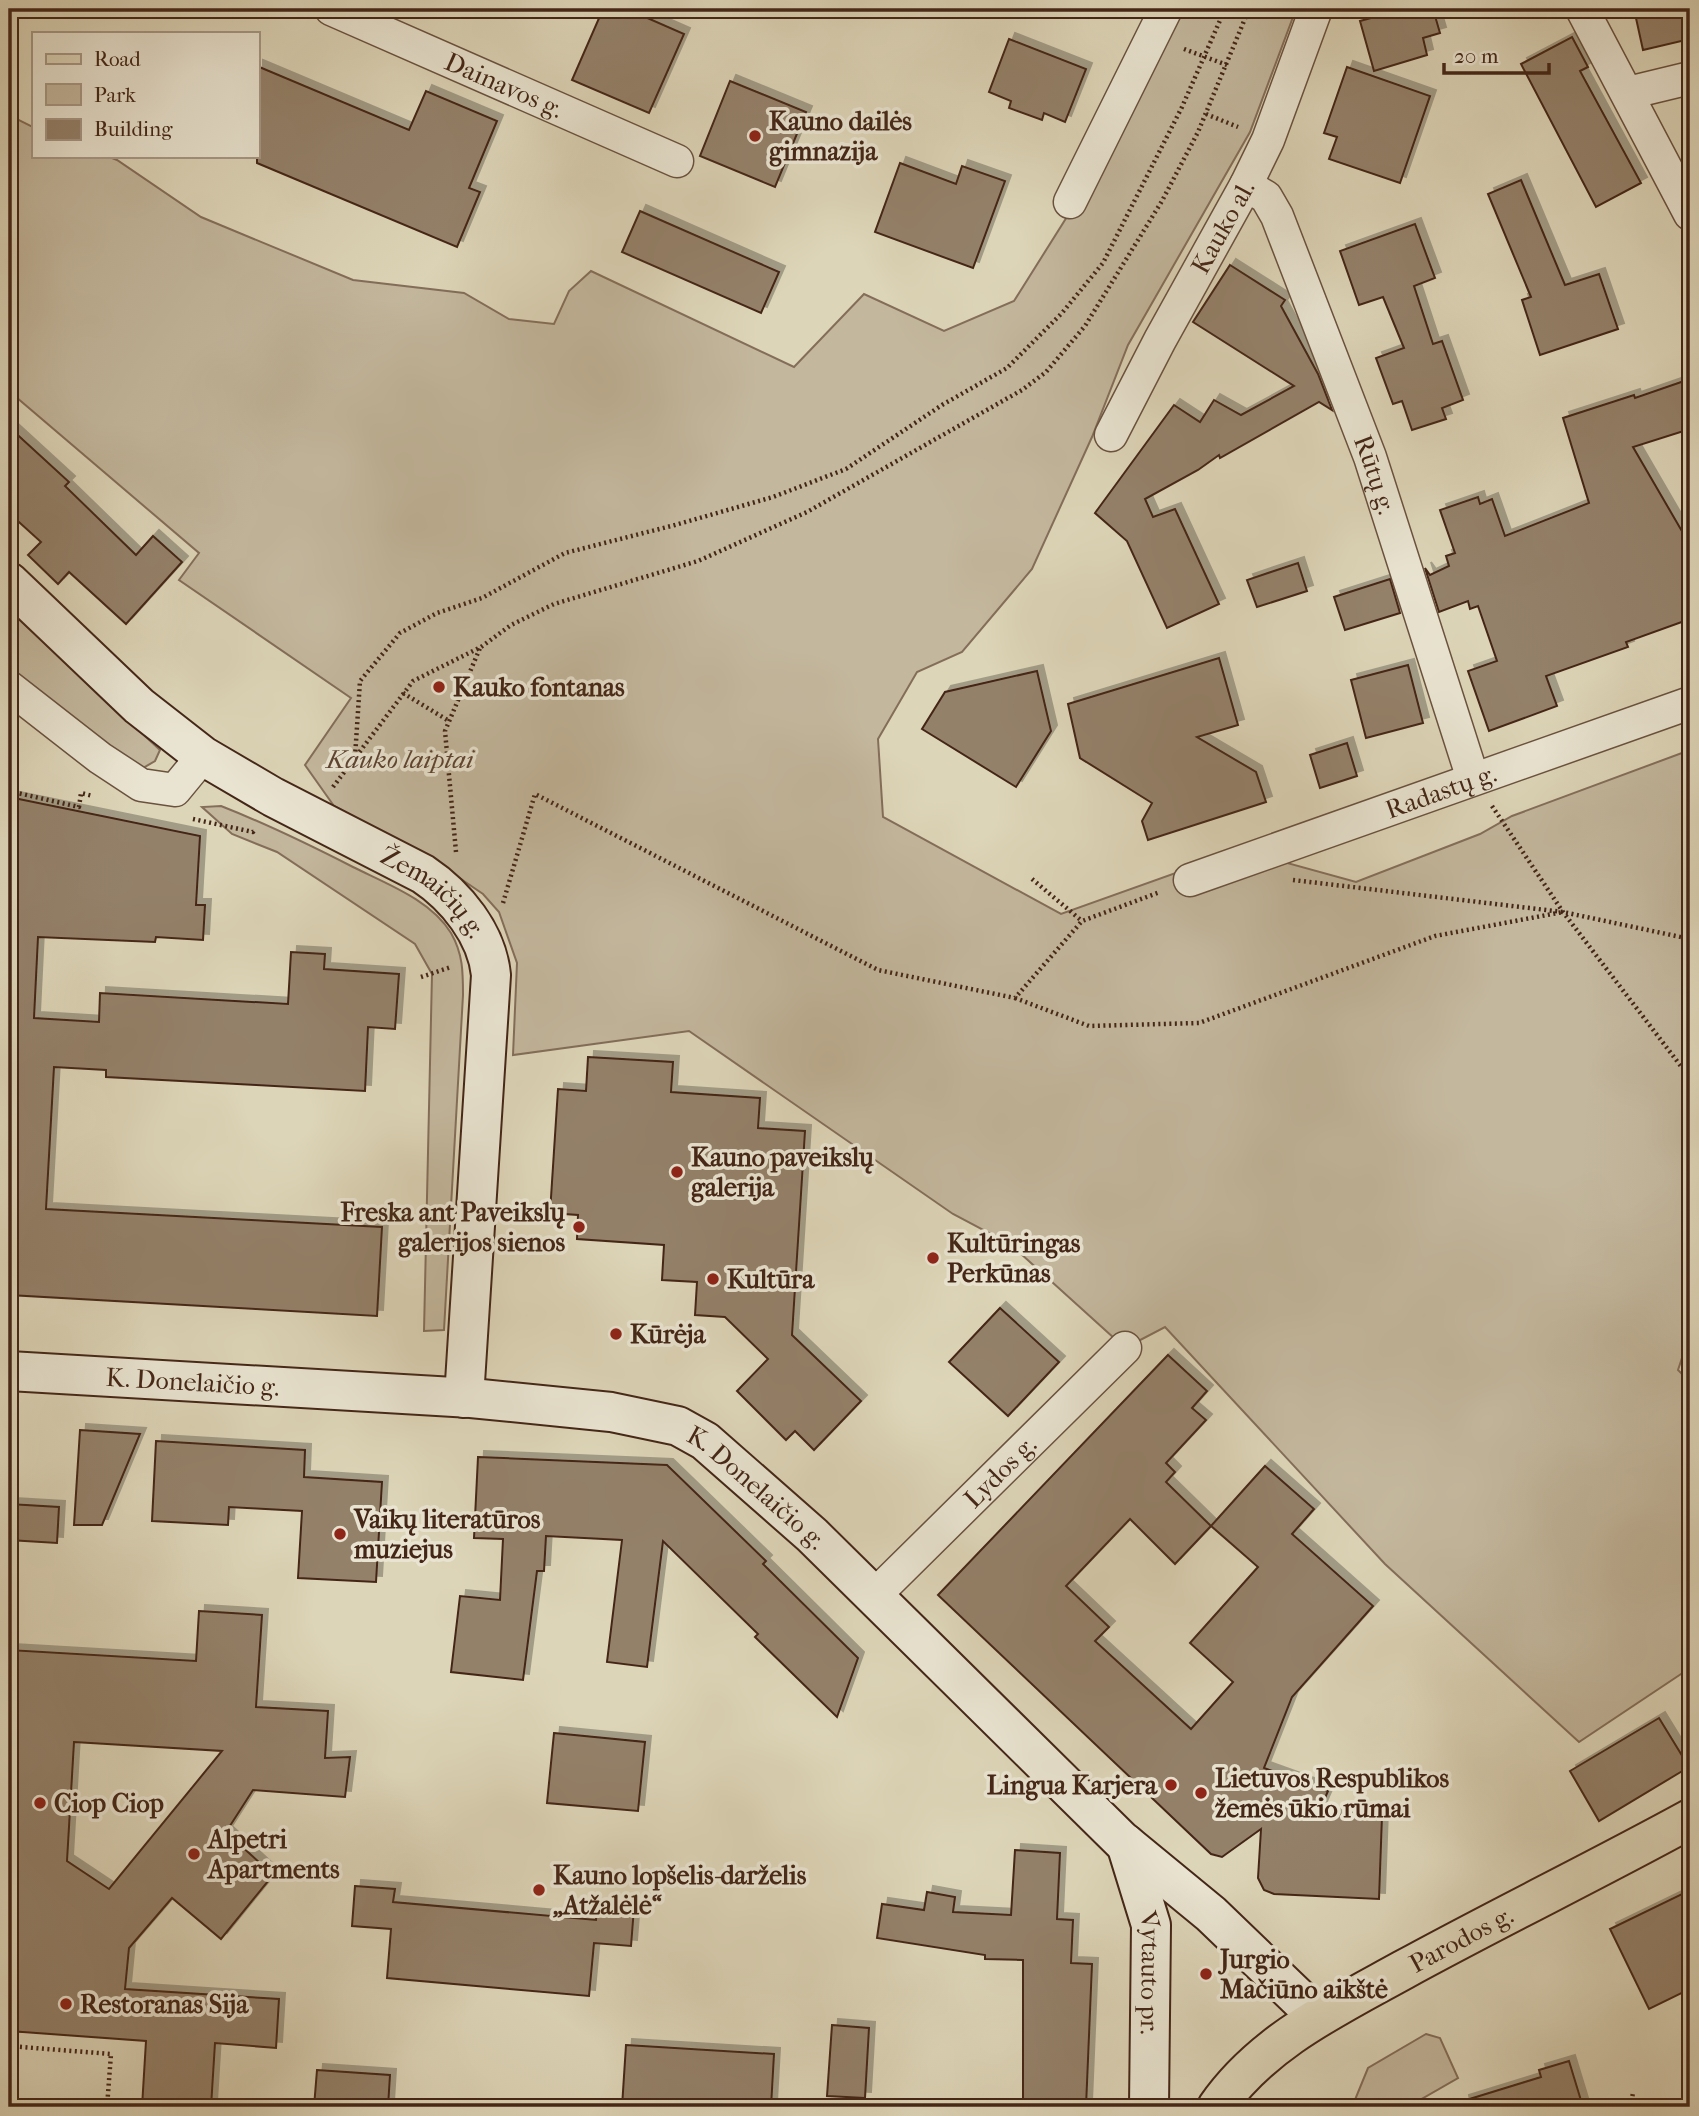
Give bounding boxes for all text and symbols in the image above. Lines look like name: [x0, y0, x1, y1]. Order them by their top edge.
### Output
legend: [32, 32, 259, 158]
scale bar: [1444, 32, 1548, 76]
text: 20 m: [1454, 44, 1499, 68]
street label: Dainavos g.: [440, 46, 568, 125]
text: Road: [94, 47, 141, 71]
text: Park: [94, 83, 136, 107]
place label: Kauno dailės gimnazija: [769, 106, 912, 167]
text: Building: [94, 117, 173, 141]
marker: Kauno dailės gimnazija: [747, 128, 763, 144]
street label: Kauko al.: [1185, 176, 1262, 279]
street label: Rūtų g.: [1347, 431, 1402, 518]
place label: Kauko fontanas: [453, 672, 625, 703]
marker: Kauko fontanas: [431, 679, 447, 695]
park label: Kauko laiptai: [325, 744, 475, 775]
street label: Radastų g.: [1381, 758, 1501, 826]
street label: Žemaičių g.: [375, 839, 492, 943]
place label: Kauno paveikslų galerija: [691, 1142, 874, 1203]
marker: Kauno paveikslų galerija: [669, 1164, 685, 1180]
place label: Freska ant Paveikslų galerijos sienos: [339, 1197, 565, 1258]
marker: Freska ant Paveikslų galerijos sienos: [571, 1219, 587, 1235]
place label: Kultūringas Perkūnas: [947, 1228, 1081, 1289]
marker: Kultūringas Perkūnas: [925, 1250, 941, 1266]
place label: Kultūra: [727, 1264, 815, 1295]
marker: Kultūra: [705, 1271, 721, 1287]
place label: Kūrėja: [630, 1319, 706, 1350]
marker: Kūrėja: [608, 1326, 624, 1342]
street label: K. Donelaičio g.: [105, 1362, 281, 1403]
street label: K. Donelaičio g.: [682, 1419, 832, 1556]
street label: Lydos g.: [958, 1429, 1043, 1514]
place label: Vaikų literatūros muziejus: [353, 1504, 541, 1565]
marker: Vaikų literatūros muziejus: [332, 1526, 348, 1542]
place label: Lietuvos Respublikos žemės ūkio rūmai: [1214, 1763, 1450, 1824]
place label: Lingua Karjera: [987, 1770, 1158, 1801]
marker: Lingua Karjera: [1163, 1777, 1179, 1793]
marker: Lietuvos Respublikos žemės ūkio rūmai: [1193, 1785, 1209, 1801]
place label: Ciop Ciop: [54, 1788, 164, 1819]
marker: Ciop Ciop: [32, 1795, 48, 1811]
place label: Alpetri Apartments: [206, 1824, 340, 1885]
marker: Alpetri Apartments: [186, 1846, 202, 1862]
place label: Kauno lopšelis-darželis „Atžalėlė“: [552, 1860, 807, 1921]
marker: Kauno lopšelis-darželis „Atžalėlė“: [531, 1882, 547, 1898]
street label: Parodos g.: [1404, 1899, 1518, 1980]
street label: Vytauto pr.: [1131, 1907, 1167, 2035]
place label: Jurgio Mačiūno aikštė: [1217, 1944, 1388, 2005]
marker: Jurgio Mačiūno aikštė: [1198, 1966, 1214, 1982]
place label: Restoranas Sija: [80, 1989, 249, 2020]
marker: Restoranas Sija: [58, 1996, 74, 2012]

